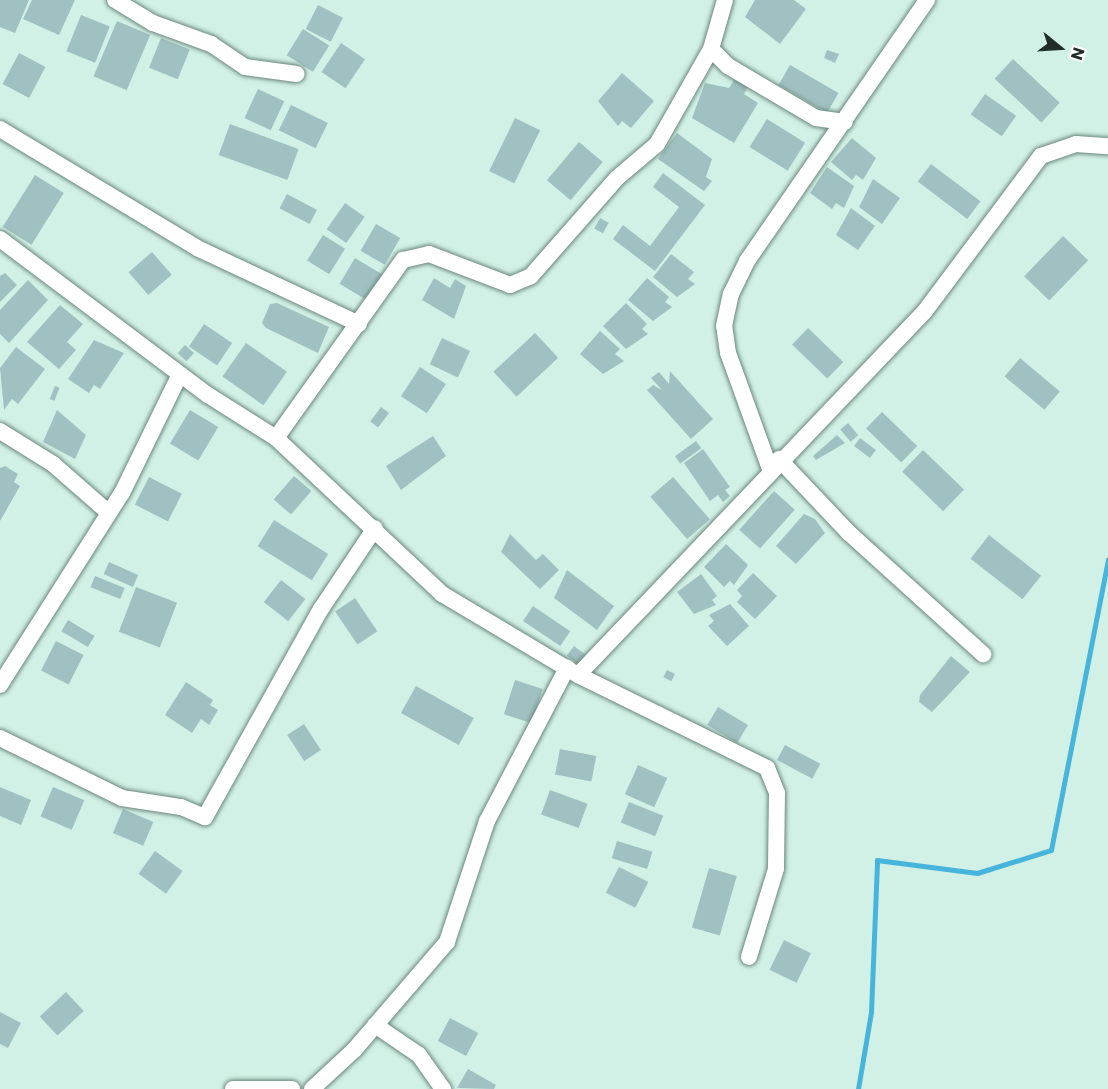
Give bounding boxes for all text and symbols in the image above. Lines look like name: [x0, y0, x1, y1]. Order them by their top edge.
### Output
north arrow: [1030, 18, 1090, 78]
text: N: [1065, 44, 1090, 63]

